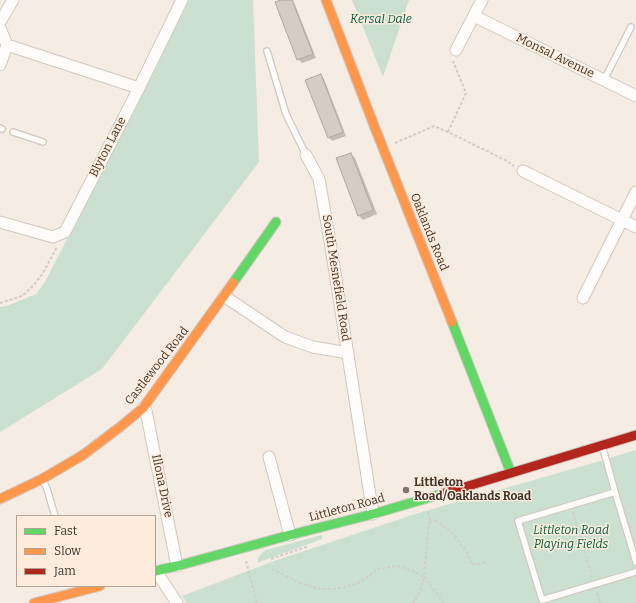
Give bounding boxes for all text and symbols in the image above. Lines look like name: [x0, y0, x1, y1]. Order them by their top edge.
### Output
park label: Kersal Dale: [350, 13, 412, 27]
street label: Monsal Avenue: [513, 31, 597, 81]
street label: Blyton Lane: [87, 115, 129, 179]
street label: Oaklands Road: [407, 191, 451, 273]
street label: South Mesnefield Road: [319, 214, 353, 342]
street label: Castlewood Road: [122, 324, 192, 408]
street label: Illona Drive: [148, 453, 176, 519]
place label: Littleton Road/Oaklands Road: [414, 476, 531, 504]
marker: Littleton Road/Oaklands Road: [401, 485, 411, 495]
street label: Littleton Road: [308, 491, 386, 525]
legend: [16, 515, 156, 587]
text: Fast: [54, 524, 77, 538]
park label: Littleton Road Playing Fields: [533, 524, 609, 552]
text: Slow: [54, 544, 81, 558]
text: Jam: [54, 564, 76, 578]

